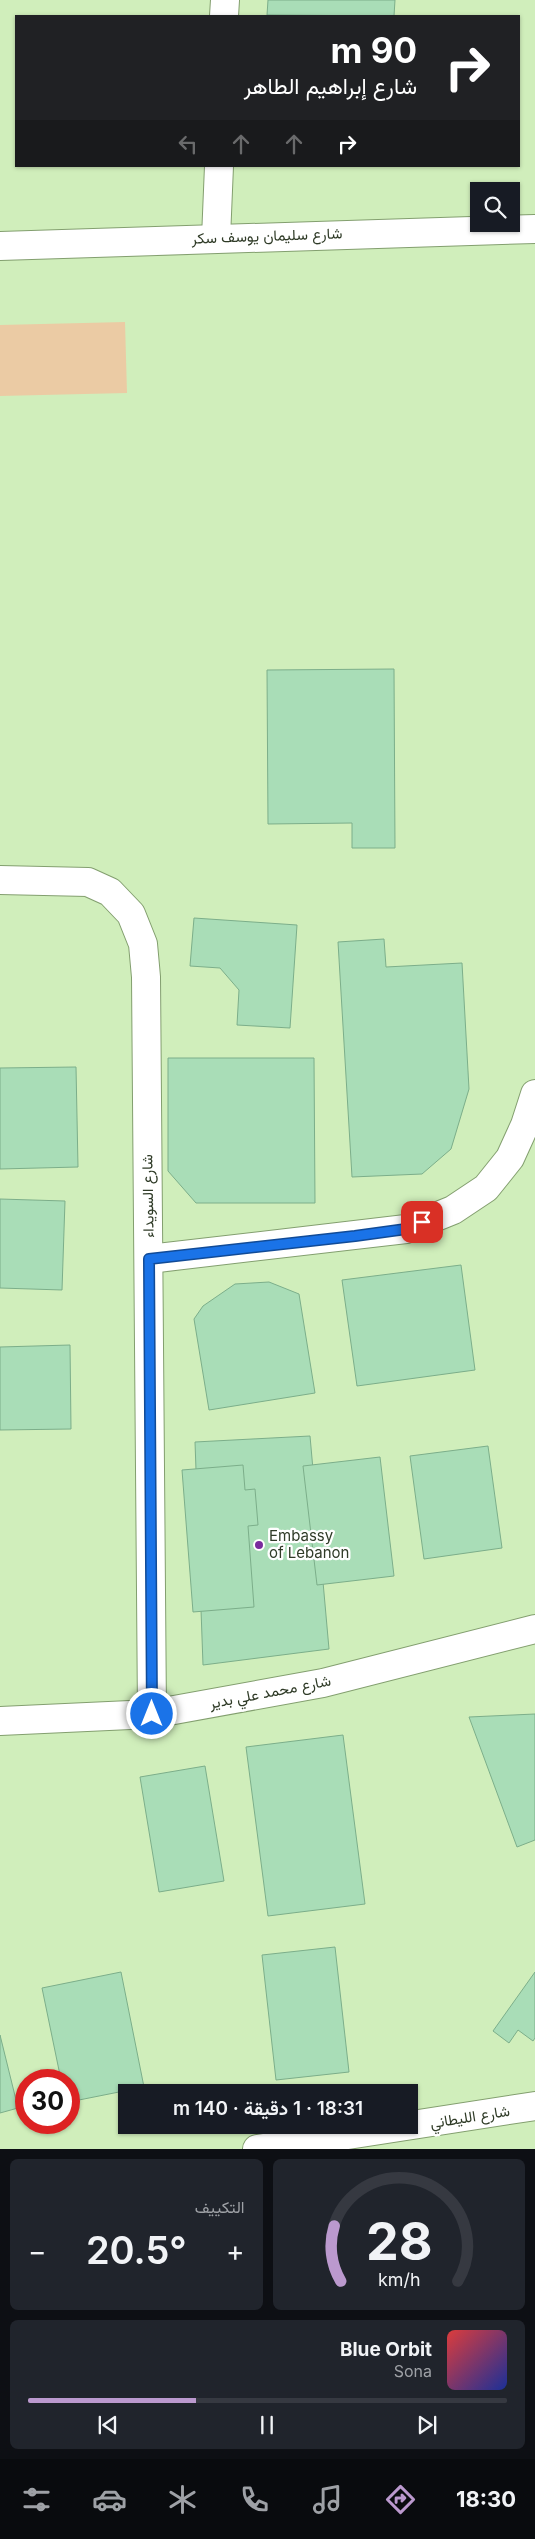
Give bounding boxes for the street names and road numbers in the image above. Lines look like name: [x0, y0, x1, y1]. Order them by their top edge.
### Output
street label: شارع سليمان يوسف سكر: [190, 223, 343, 250]
street label: شارع السويداء: [137, 1154, 160, 1238]
street label: شارع محمد علي بدير: [207, 1670, 333, 1717]
street label: شارع الليطاني: [429, 2101, 512, 2136]

